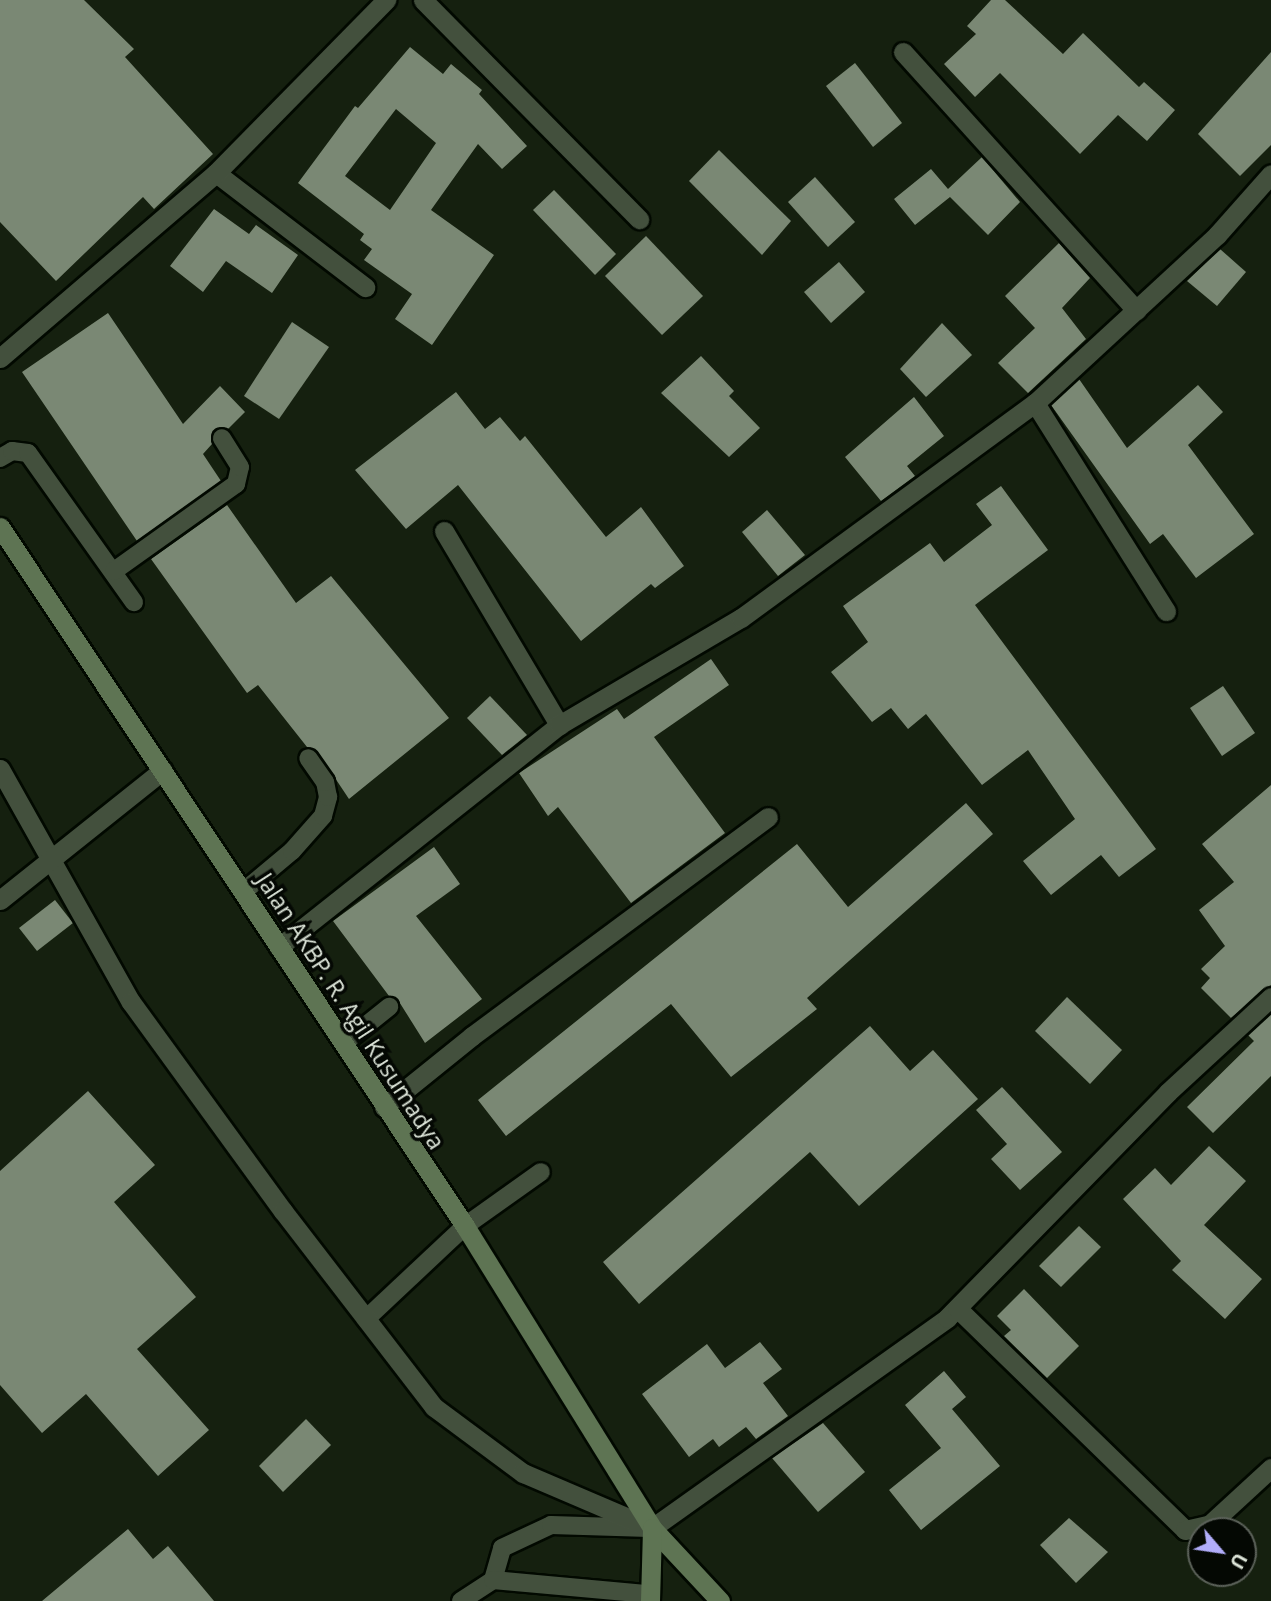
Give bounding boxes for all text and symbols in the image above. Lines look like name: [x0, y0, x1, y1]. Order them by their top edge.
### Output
street label: Jalan AKBP. R. Agil Kusumadya: [251, 868, 451, 1154]
north arrow: [1187, 1517, 1257, 1587]
text: U: [1224, 1549, 1253, 1574]

